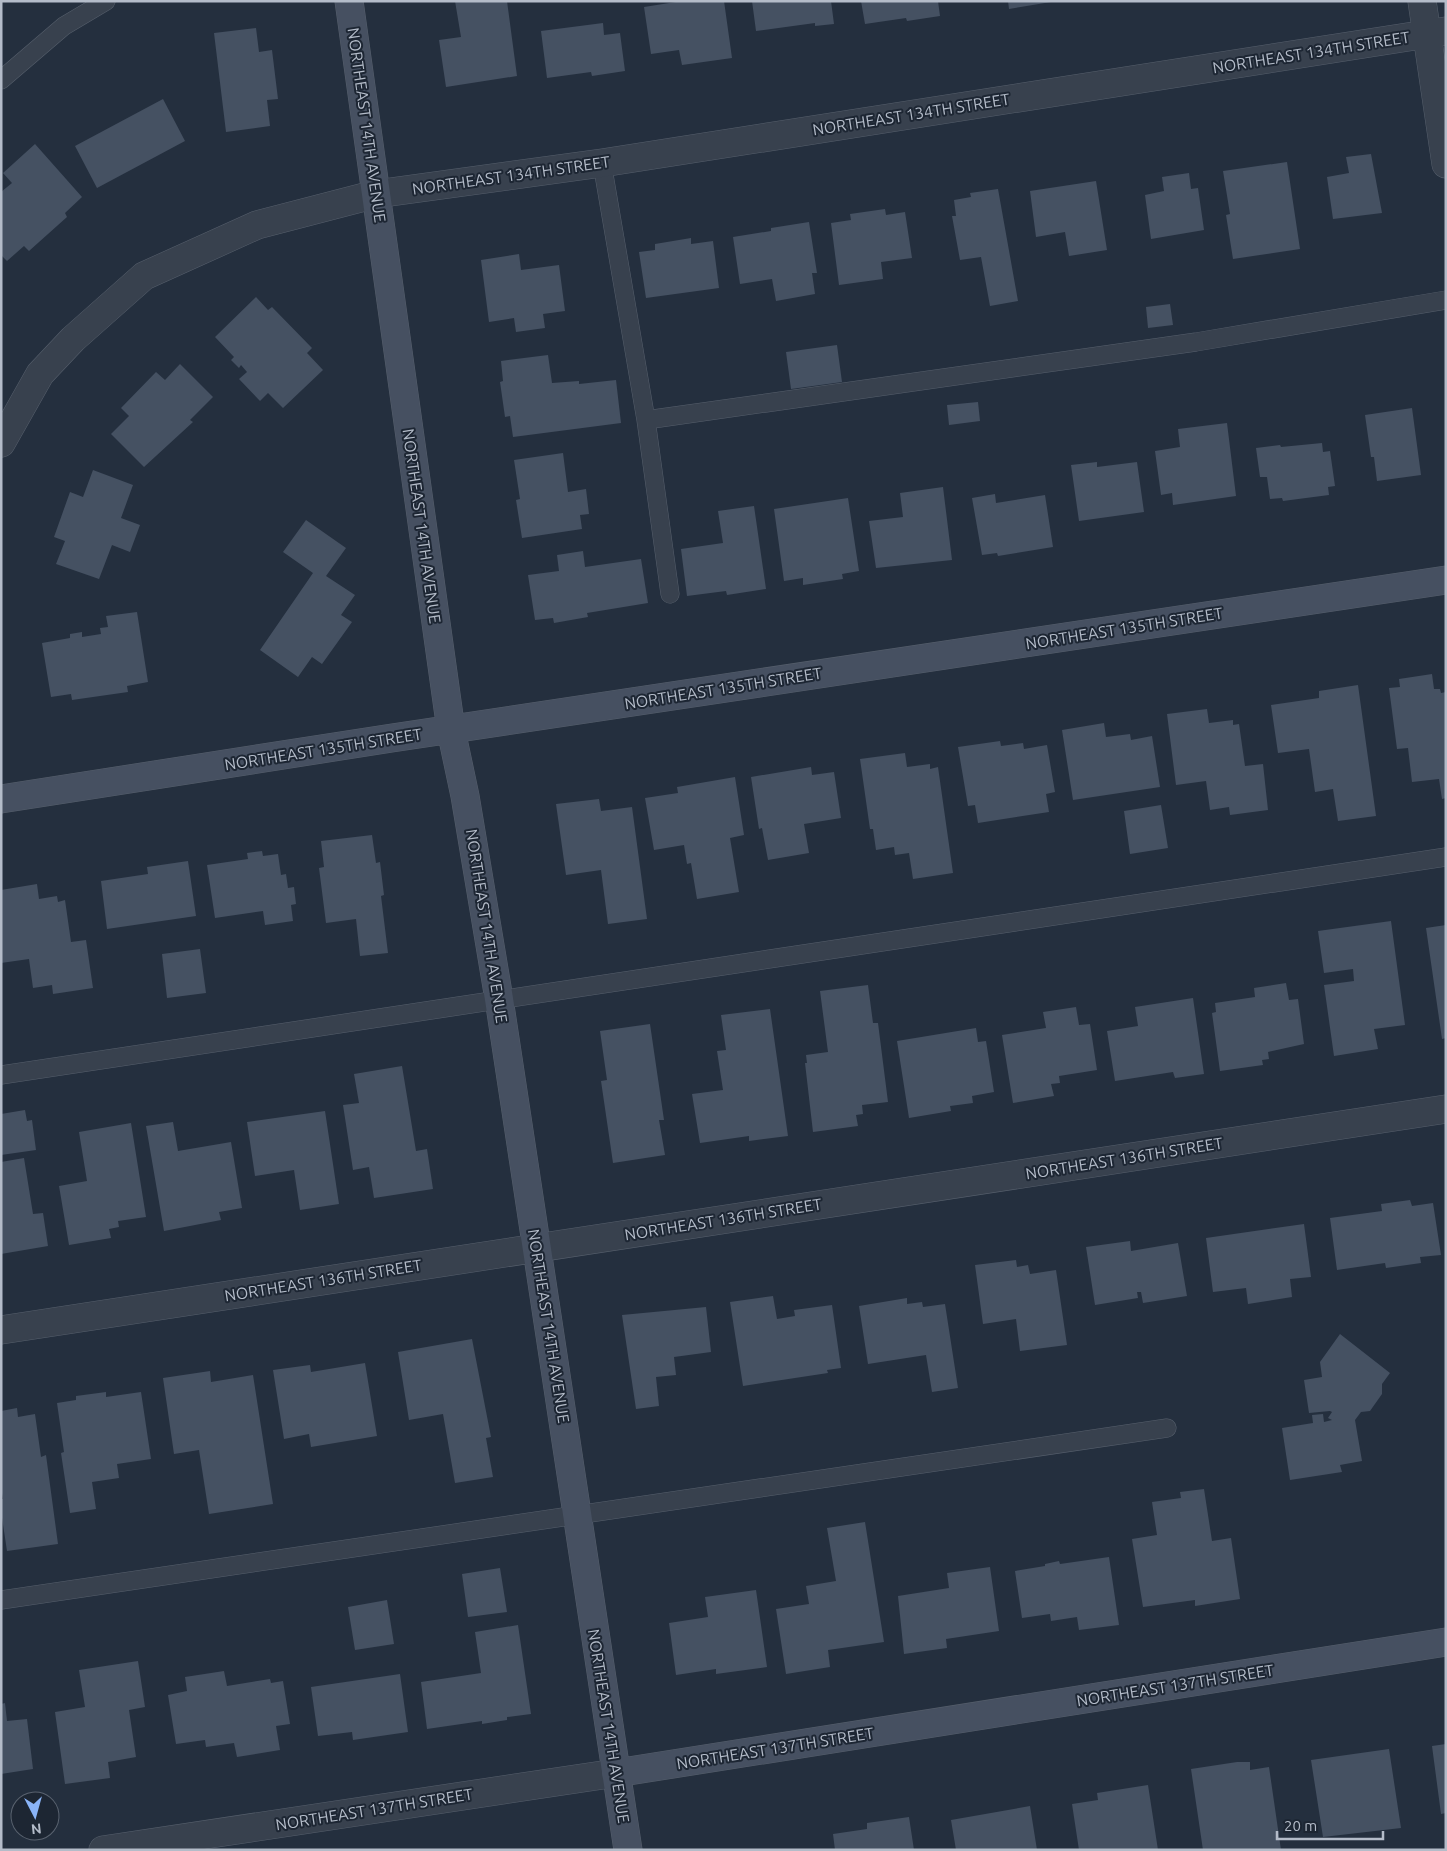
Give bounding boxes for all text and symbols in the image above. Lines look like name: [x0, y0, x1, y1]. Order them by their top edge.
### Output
street label: NORTHEAST 14TH AVENUE: [344, 26, 390, 224]
street label: NORTHEAST 134TH STREET: [1211, 27, 1411, 76]
street label: NORTHEAST 134TH STREET: [811, 89, 1011, 138]
street label: NORTHEAST 134TH STREET: [411, 152, 611, 198]
street label: NORTHEAST 14TH AVENUE: [399, 427, 445, 625]
street label: NORTHEAST 135TH STREET: [1024, 603, 1224, 652]
street label: NORTHEAST 135TH STREET: [623, 663, 823, 712]
street label: NORTHEAST 135TH STREET: [223, 724, 423, 773]
street label: NORTHEAST 14TH AVENUE: [463, 828, 511, 1024]
street label: NORTHEAST 136TH STREET: [1024, 1133, 1224, 1182]
street label: NORTHEAST 136TH STREET: [623, 1194, 823, 1243]
street label: NORTHEAST 14TH AVENUE: [525, 1228, 573, 1424]
street label: NORTHEAST 136TH STREET: [223, 1255, 423, 1304]
street label: NORTHEAST 14TH AVENUE: [585, 1628, 633, 1824]
street label: NORTHEAST 137TH STREET: [1075, 1660, 1275, 1709]
street label: NORTHEAST 137TH STREET: [675, 1723, 875, 1772]
street label: NORTHEAST 137TH STREET: [274, 1784, 474, 1833]
north arrow: [10, 1791, 60, 1841]
scale bar: [1277, 1808, 1383, 1840]
text: 20 m: [1284, 1817, 1317, 1834]
text: N: [30, 1820, 42, 1837]

